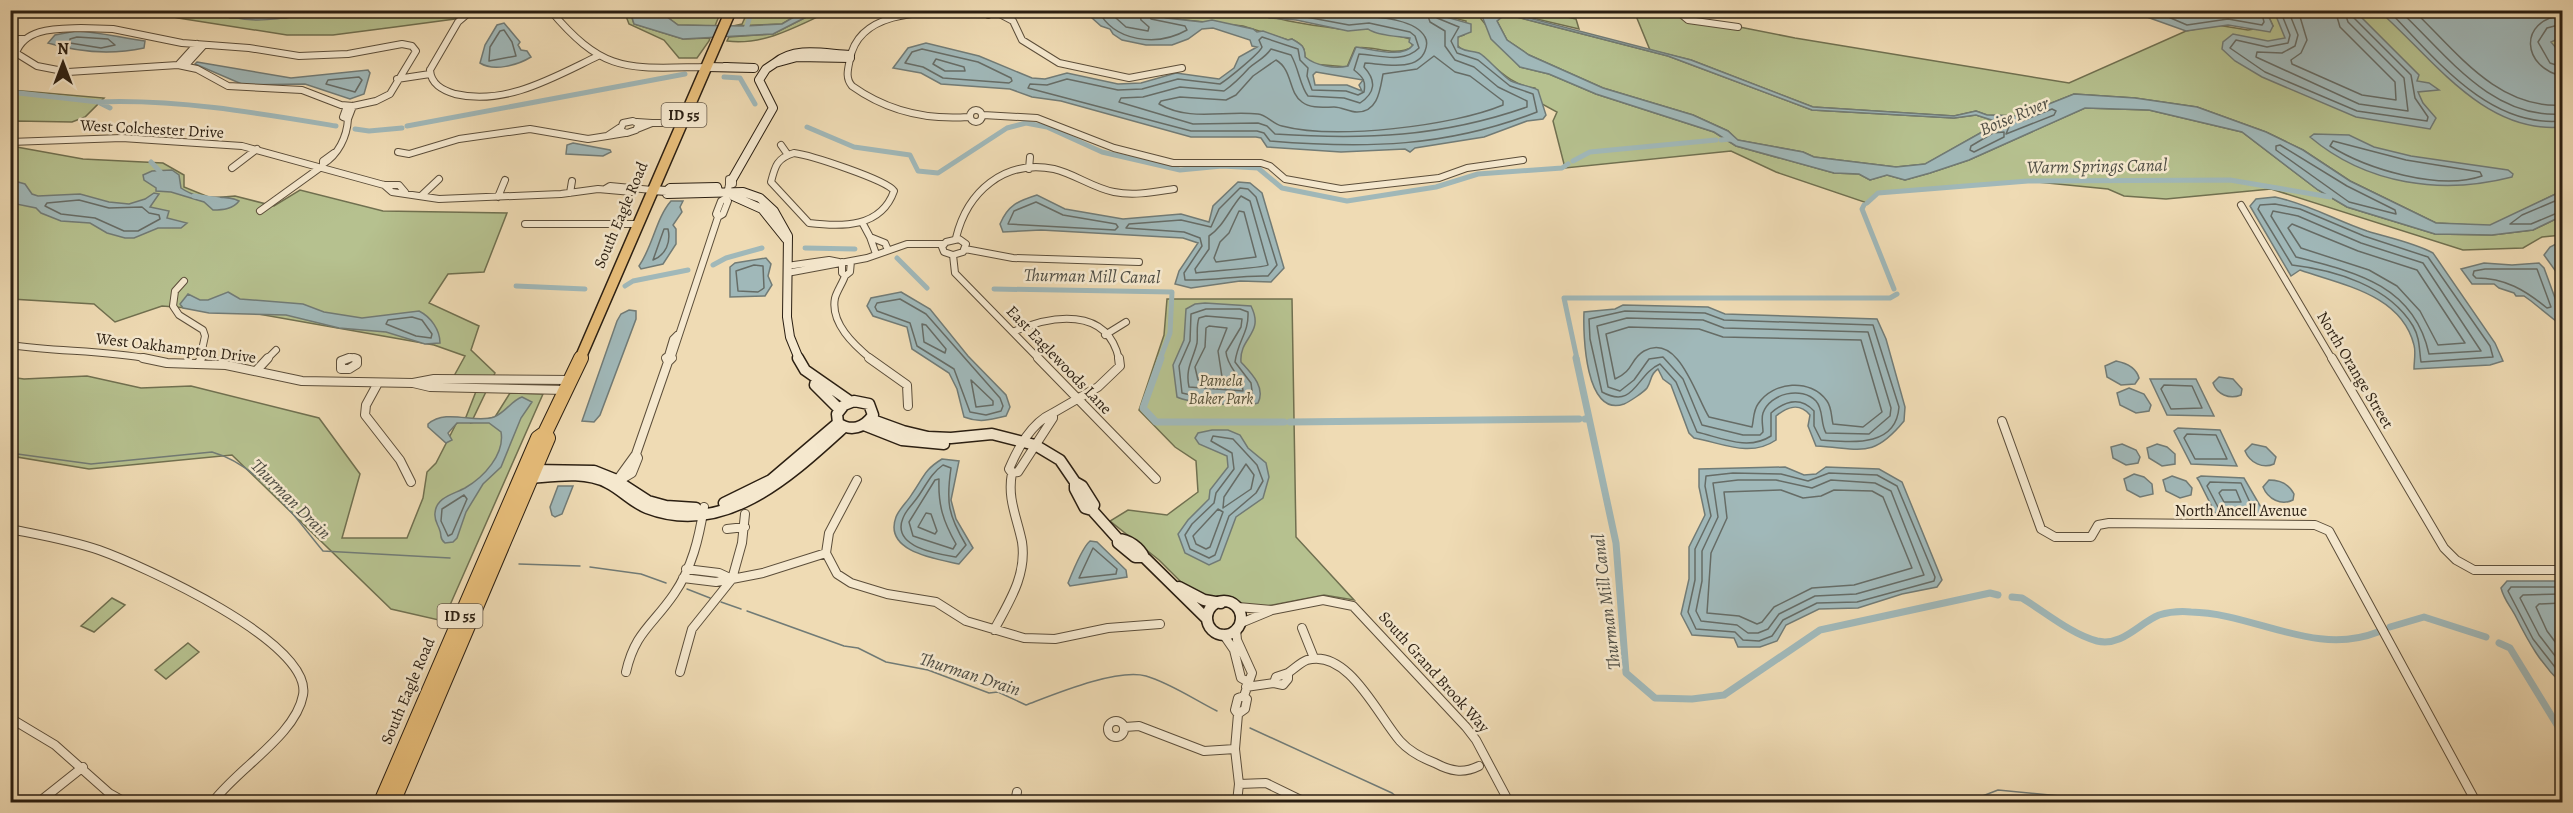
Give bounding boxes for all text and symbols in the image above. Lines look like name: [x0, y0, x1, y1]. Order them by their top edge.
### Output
north arrow: [33, 33, 93, 93]
text: N: [57, 38, 69, 60]
water label: Boise River: [1976, 90, 2053, 141]
road number: ID 55: [662, 103, 706, 127]
street label: West Colchester Drive: [79, 114, 224, 144]
water label: Warm Springs Canal: [2027, 153, 2168, 179]
street label: South Eagle Road: [589, 158, 654, 272]
water label: Thurman Mill Canal: [1024, 263, 1161, 289]
street label: East Eaglewoods Lane: [1001, 301, 1117, 419]
street label: North Orange Street: [2311, 307, 2399, 433]
street label: West Oakhampton Drive: [94, 327, 257, 369]
park label: Pamela Baker Park: [1189, 370, 1253, 410]
water label: Thurman Drain: [245, 453, 337, 545]
street label: North Ancell Avenue: [2175, 500, 2307, 522]
water label: Thurman Mill Canal: [1586, 532, 1626, 671]
road number: ID 55: [438, 604, 482, 628]
street label: South Grand Brook Way: [1373, 607, 1495, 738]
street label: South Eagle Road: [376, 634, 441, 748]
water label: Thurman Drain: [916, 646, 1024, 702]

